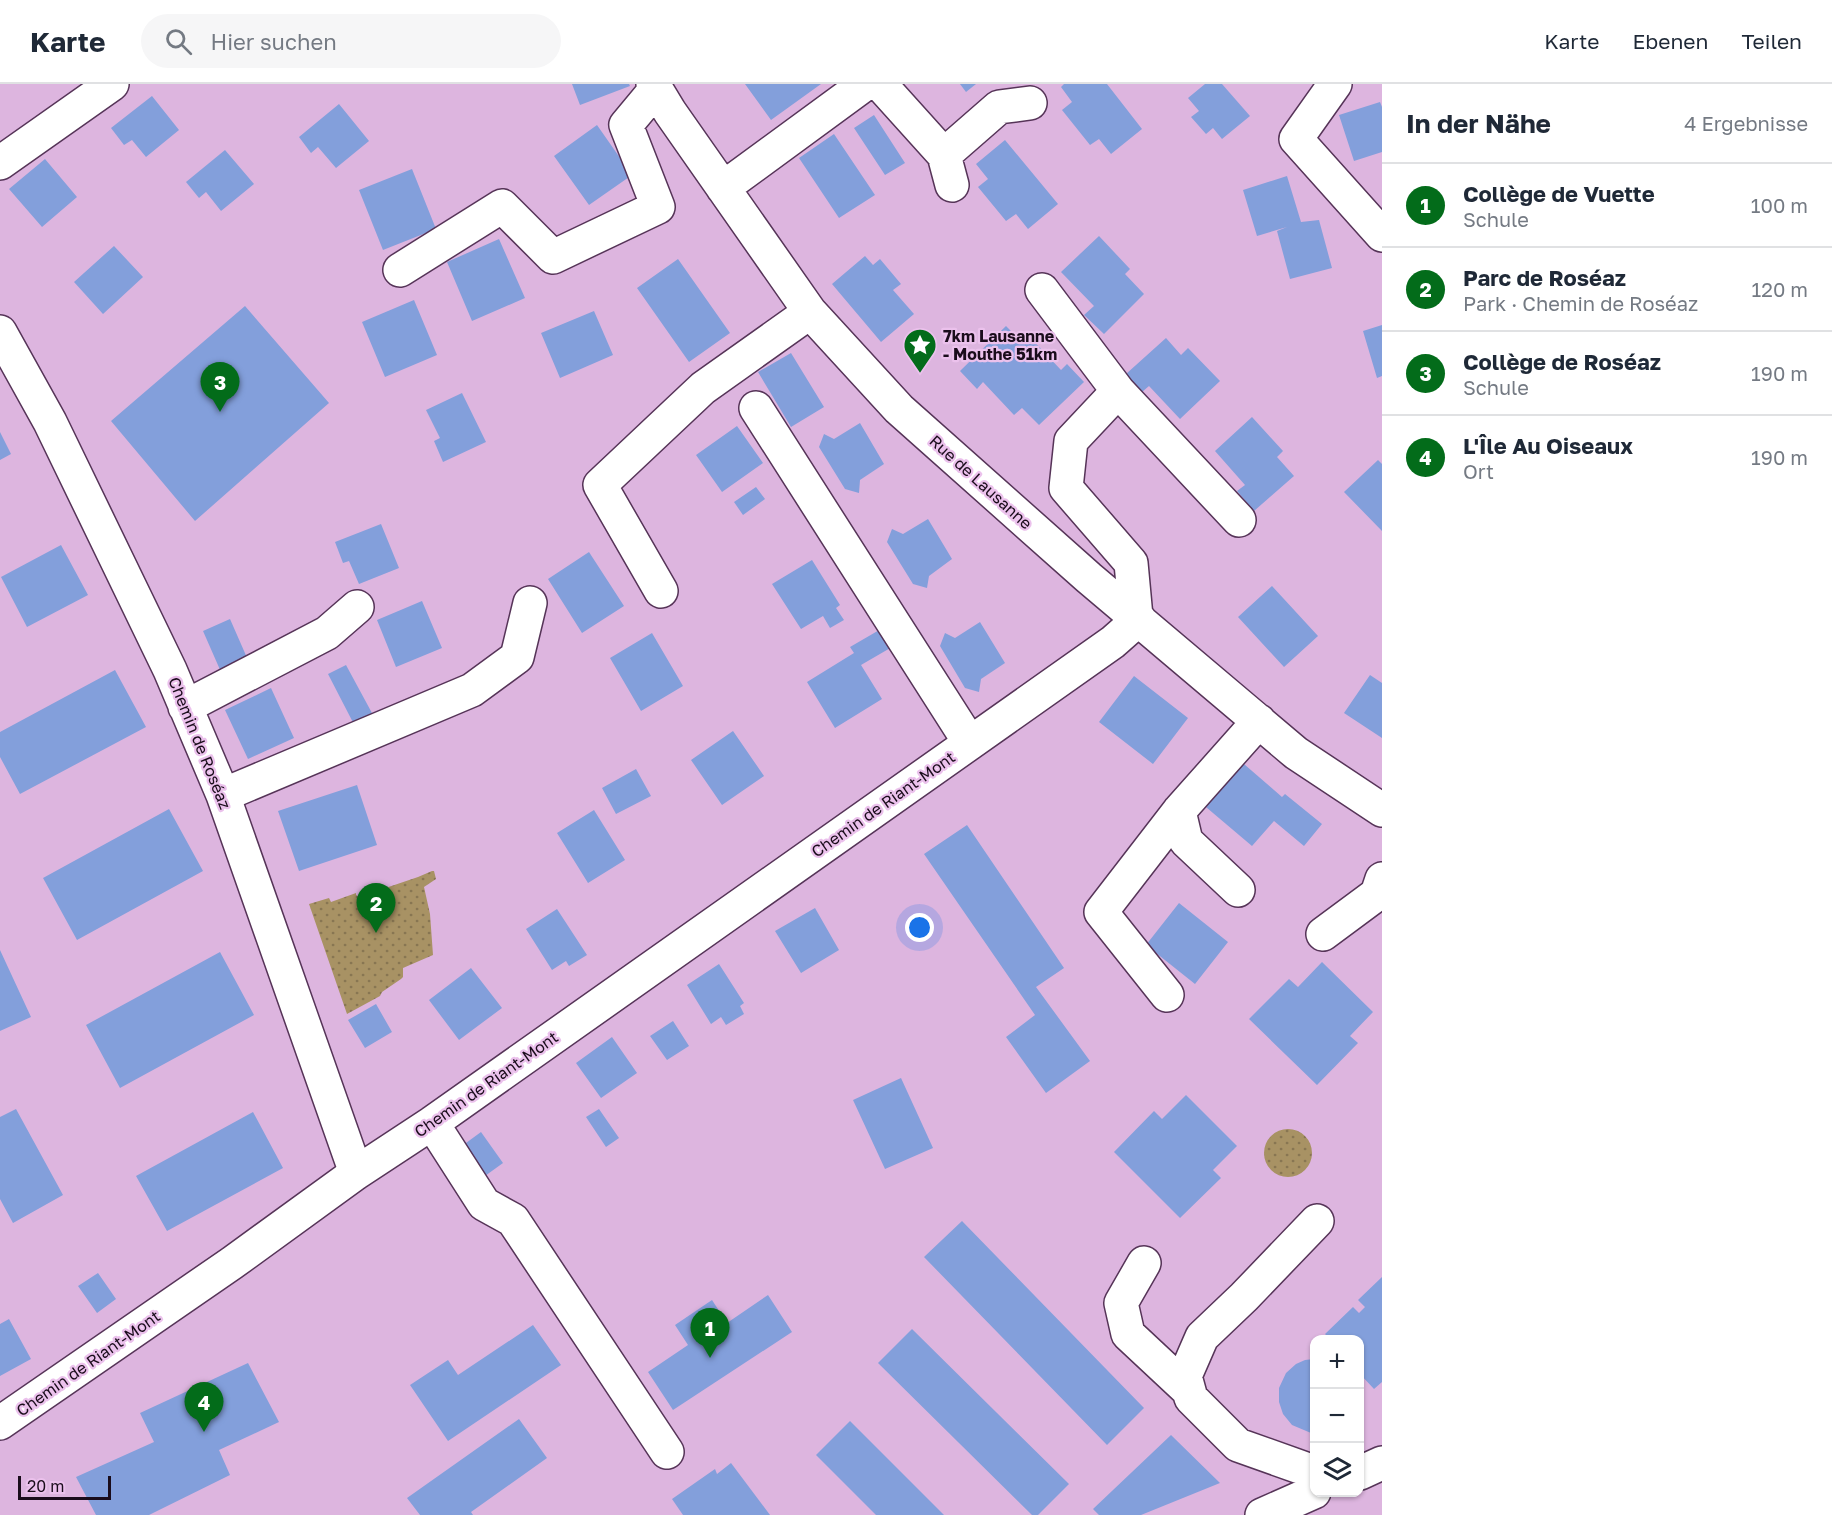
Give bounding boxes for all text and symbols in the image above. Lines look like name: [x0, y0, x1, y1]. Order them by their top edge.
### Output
search box: [141, 14, 561, 68]
text: Karte: [30, 25, 105, 58]
icon: search: [162, 25, 195, 58]
text: Hier suchen: [210, 28, 337, 55]
text: Karte: [1544, 28, 1600, 54]
text: Ebenen: [1633, 28, 1708, 54]
text: Teilen: [1741, 28, 1802, 54]
text: In der Nähe: [1406, 108, 1551, 139]
text: 4 Ergebnisse: [1684, 111, 1808, 135]
text: Collège de Vuette: [1463, 180, 1655, 207]
text: 1: [1420, 193, 1431, 217]
text: 100 m: [1751, 193, 1808, 217]
text: Schule: [1463, 207, 1529, 231]
text: Parc de Roséaz: [1463, 264, 1626, 291]
text: 2: [1419, 277, 1432, 301]
text: 120 m: [1752, 277, 1808, 301]
text: Park · Chemin de Roséaz: [1463, 291, 1698, 315]
place label: 7km Lausanne - Mouthe 51km: [943, 326, 1057, 364]
place icon: 7km Lausanne - Mouthe 51km: [902, 327, 938, 374]
text: Collège de Roséaz: [1463, 348, 1661, 375]
text: 3: [1419, 361, 1432, 385]
text: 190 m: [1751, 361, 1808, 385]
pin: 3: [200, 362, 240, 412]
text: Schule: [1463, 375, 1529, 399]
street label: Rue de Lausanne: [926, 431, 1036, 533]
text: L'Île Au Oiseaux: [1463, 432, 1633, 459]
text: 4: [1419, 445, 1432, 469]
text: 190 m: [1751, 445, 1808, 469]
text: Ort: [1463, 459, 1494, 483]
street label: Chemin de Roséaz: [164, 674, 236, 812]
street label: Chemin de Riant-Mont: [807, 747, 959, 861]
pin: 2: [356, 884, 395, 933]
your location: [905, 913, 934, 942]
street label: Chemin de Riant-Mont: [410, 1027, 562, 1141]
street label: Chemin de Riant-Mont: [12, 1306, 164, 1420]
pin: 1: [690, 1308, 730, 1358]
map controls: [1310, 1335, 1364, 1497]
button: +: [1310, 1335, 1364, 1389]
pin: 4: [184, 1382, 224, 1432]
button: −: [1310, 1389, 1364, 1443]
button: layers: [1310, 1443, 1364, 1497]
scale bar: [18, 1473, 111, 1500]
text: 20 m: [27, 1476, 64, 1496]

